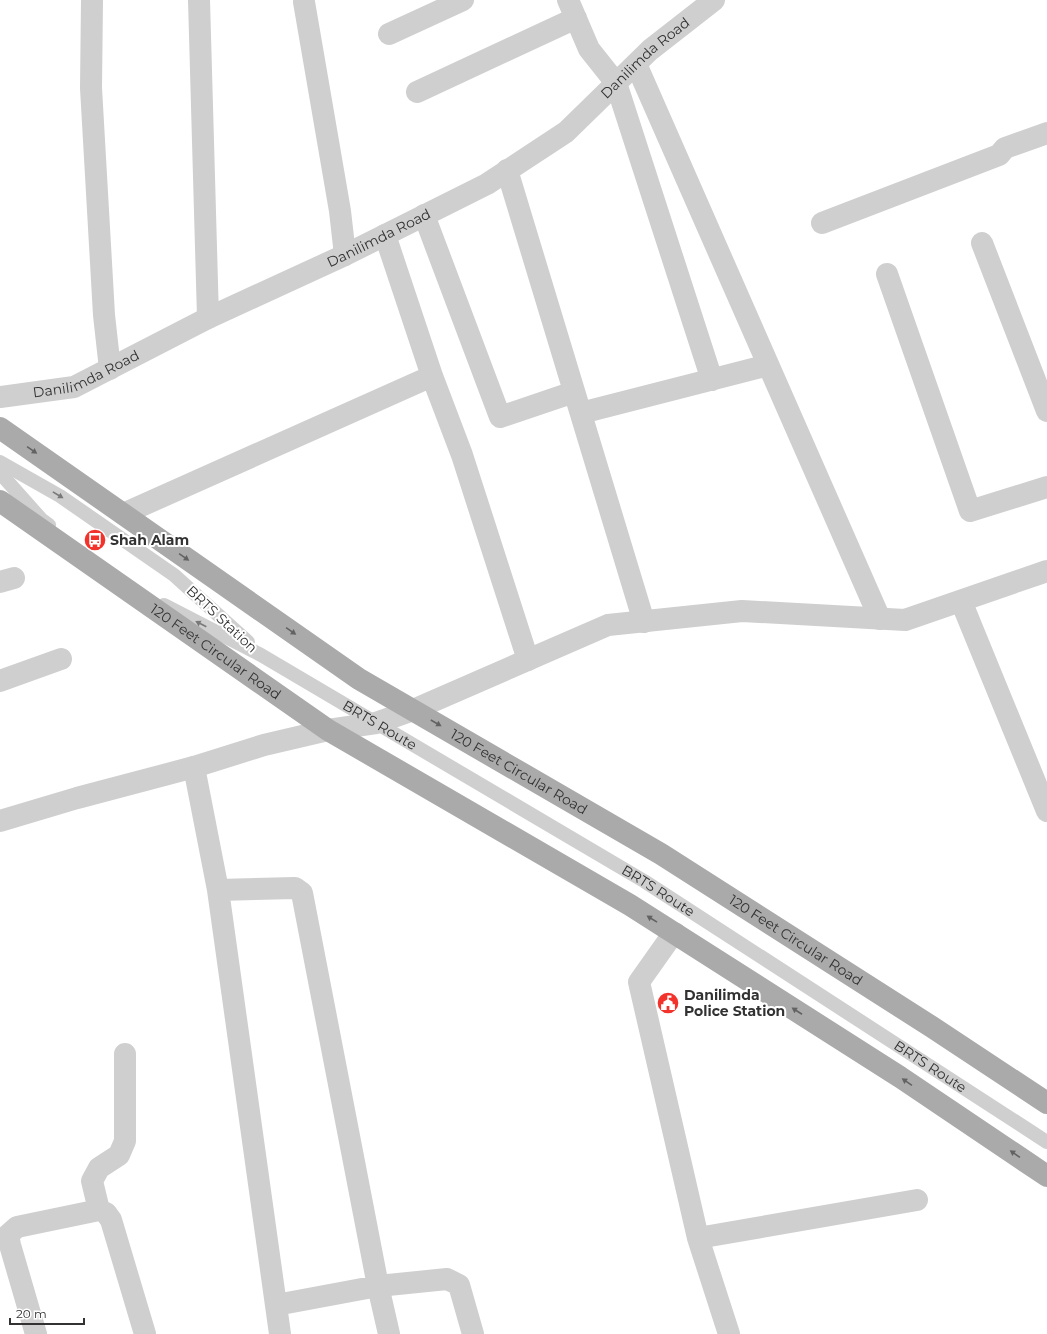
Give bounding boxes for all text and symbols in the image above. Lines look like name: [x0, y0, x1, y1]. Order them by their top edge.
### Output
street label: Danilimda Road: [597, 13, 693, 102]
street label: Danilimda Road: [324, 205, 434, 271]
street label: Danilimda Road: [32, 346, 142, 401]
one-way arrow: [27, 446, 37, 454]
one-way arrow: [52, 492, 64, 499]
bus stop icon: Shah Alam: [82, 527, 108, 553]
place label: Shah Alam: [110, 531, 189, 549]
one-way arrow: [179, 553, 190, 561]
street label: BRTS Station: [183, 581, 261, 657]
street label: 120 Feet Circular Road: [147, 600, 284, 703]
one-way arrow: [196, 621, 207, 627]
one-way arrow: [286, 627, 296, 635]
street label: BRTS Route: [339, 696, 420, 754]
one-way arrow: [430, 720, 442, 727]
street label: 120 Feet Circular Road: [447, 725, 591, 818]
street label: BRTS Route: [618, 861, 698, 920]
street label: 120 Feet Circular Road: [726, 891, 866, 989]
one-way arrow: [646, 915, 658, 922]
place label: Danilimda Police Station: [684, 986, 785, 1020]
public building icon: Danilimda Police Station: [655, 990, 681, 1016]
one-way arrow: [791, 1008, 803, 1015]
street label: BRTS Route: [891, 1036, 970, 1097]
one-way arrow: [901, 1078, 912, 1085]
one-way arrow: [1009, 1150, 1020, 1158]
scale bar: [10, 1300, 84, 1326]
text: 20 m: [16, 1306, 47, 1321]

